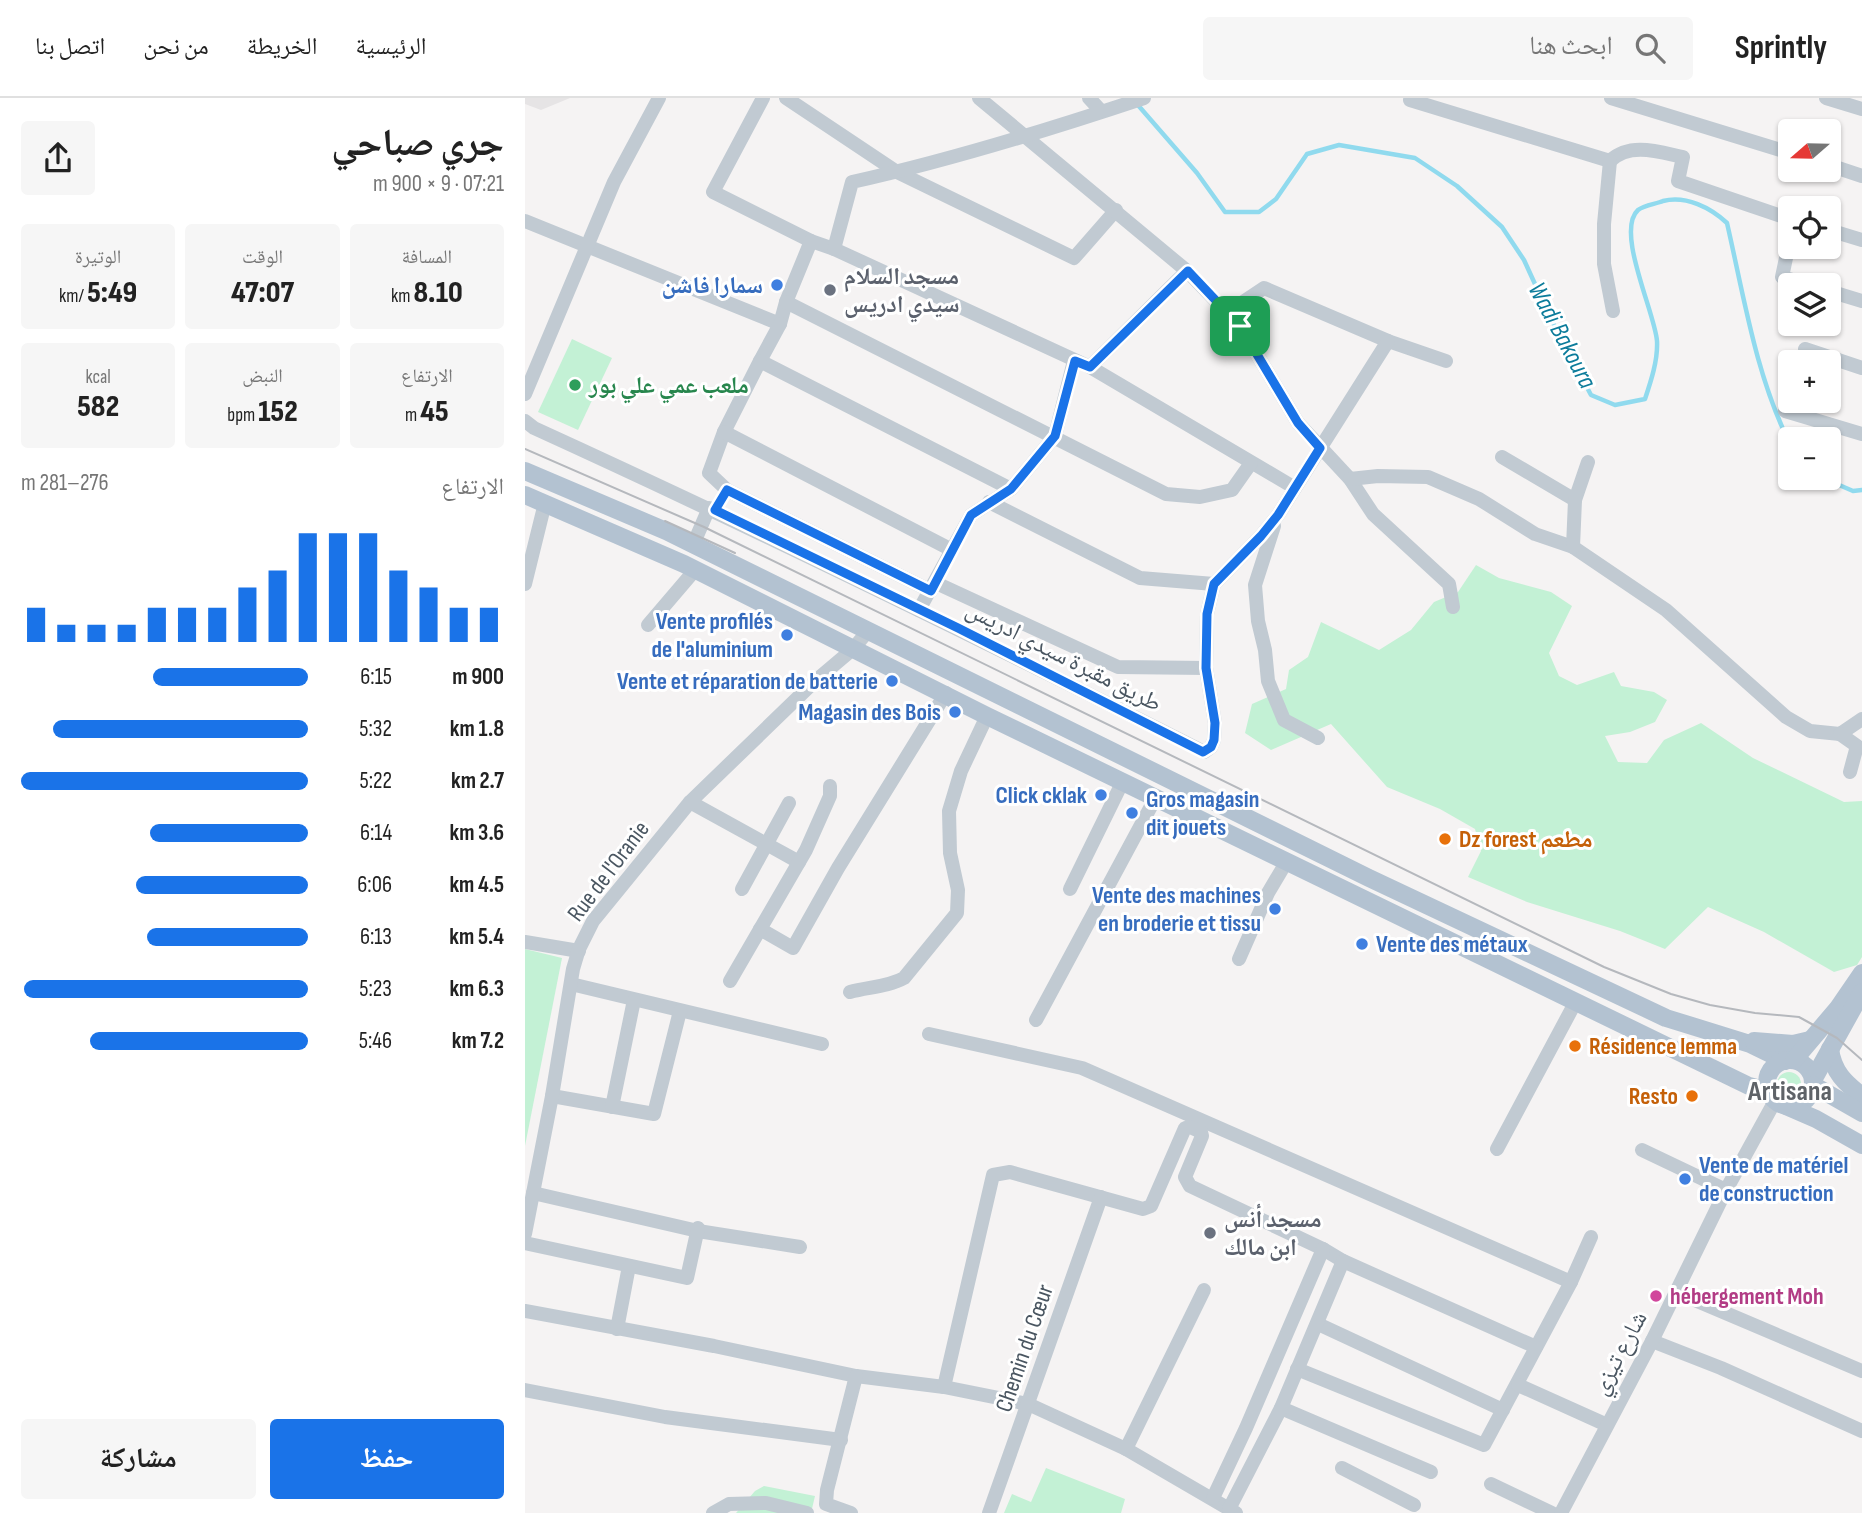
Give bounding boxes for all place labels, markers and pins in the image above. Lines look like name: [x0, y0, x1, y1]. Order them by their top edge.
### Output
place label: مسجد السلام سيدي ادريس: [844, 262, 960, 323]
place label: سمارا فاشن: [661, 271, 763, 300]
marker: سمارا فاشن: [769, 277, 785, 293]
marker: مسجد السلام سيدي ادريس: [822, 282, 838, 298]
pin: [1210, 296, 1270, 356]
place label: ملعب عمي علي بور: [588, 371, 749, 404]
marker: ملعب عمي علي بور: [567, 377, 583, 393]
place label: Vente profilés de l'aluminium: [651, 607, 773, 664]
marker: Vente profilés de l'aluminium: [779, 627, 795, 643]
place label: Vente et réparation de batterie: [617, 667, 878, 696]
marker: Vente et réparation de batterie: [884, 673, 900, 689]
place label: Magasin des Bois: [798, 698, 941, 727]
marker: Magasin des Bois: [947, 704, 963, 720]
place label: Click cklak: [996, 781, 1087, 810]
place label: Gros magasin dit jouets: [1146, 785, 1259, 842]
marker: Click cklak: [1093, 787, 1109, 803]
marker: Gros magasin dit jouets: [1124, 805, 1140, 821]
place label: Dz forest مطعم: [1459, 825, 1593, 855]
marker: Dz forest مطعم: [1437, 831, 1453, 847]
place label: Vente des machines en broderie et tissu: [1092, 881, 1261, 938]
marker: Vente des machines en broderie et tissu: [1267, 901, 1283, 917]
place label: Vente des métaux: [1376, 930, 1528, 959]
marker: Vente des métaux: [1354, 936, 1370, 952]
place label: Résidence lemma: [1589, 1032, 1737, 1061]
marker: Résidence lemma: [1567, 1038, 1583, 1054]
place label: Resto: [1629, 1082, 1678, 1111]
marker: Resto: [1684, 1088, 1700, 1104]
place label: Vente de matériel de construction: [1699, 1151, 1848, 1208]
marker: Vente de matériel de construction: [1677, 1171, 1693, 1187]
place label: مسجد أنس ابن مالك: [1224, 1203, 1322, 1262]
marker: مسجد أنس ابن مالك: [1202, 1225, 1218, 1241]
place label: hébergement Moh: [1670, 1282, 1824, 1311]
marker: hébergement Moh: [1648, 1288, 1664, 1304]

